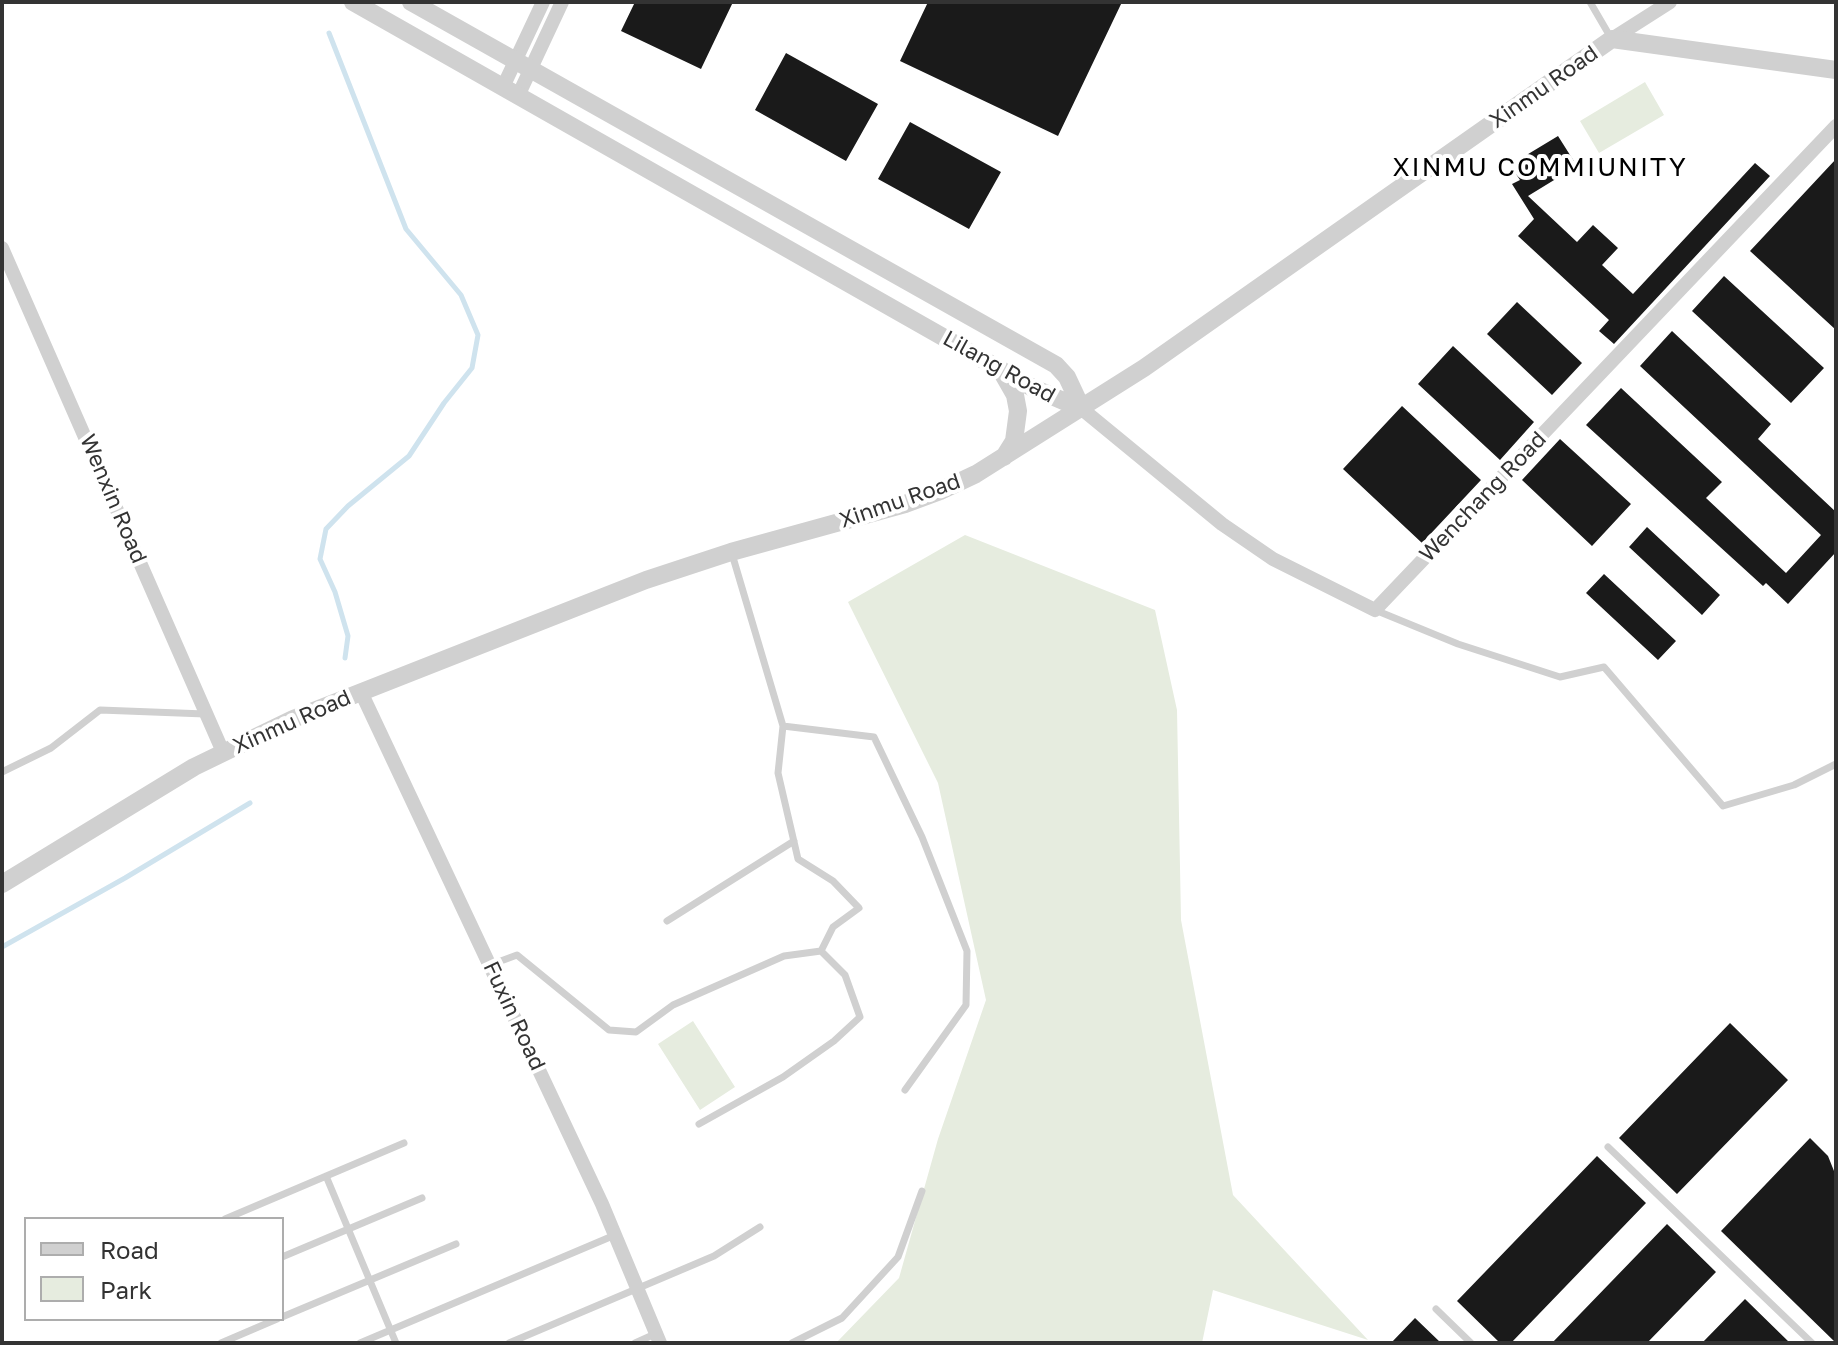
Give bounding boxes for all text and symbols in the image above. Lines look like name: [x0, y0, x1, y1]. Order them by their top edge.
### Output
street label: Xinmu Road: [1485, 40, 1603, 134]
district label: XINMU COMMIUNITY: [1392, 152, 1688, 184]
street label: Lilang Road: [938, 325, 1060, 409]
street label: Wenchang Road: [1414, 426, 1552, 568]
street label: Wenxin Road: [74, 431, 152, 567]
street label: Xinmu Road: [836, 468, 964, 534]
street label: Xinmu Road: [229, 684, 355, 760]
street label: Fuxin Road: [477, 957, 551, 1075]
legend: [24, 1217, 284, 1321]
text: Road: [100, 1235, 159, 1264]
text: Park: [100, 1275, 152, 1304]

